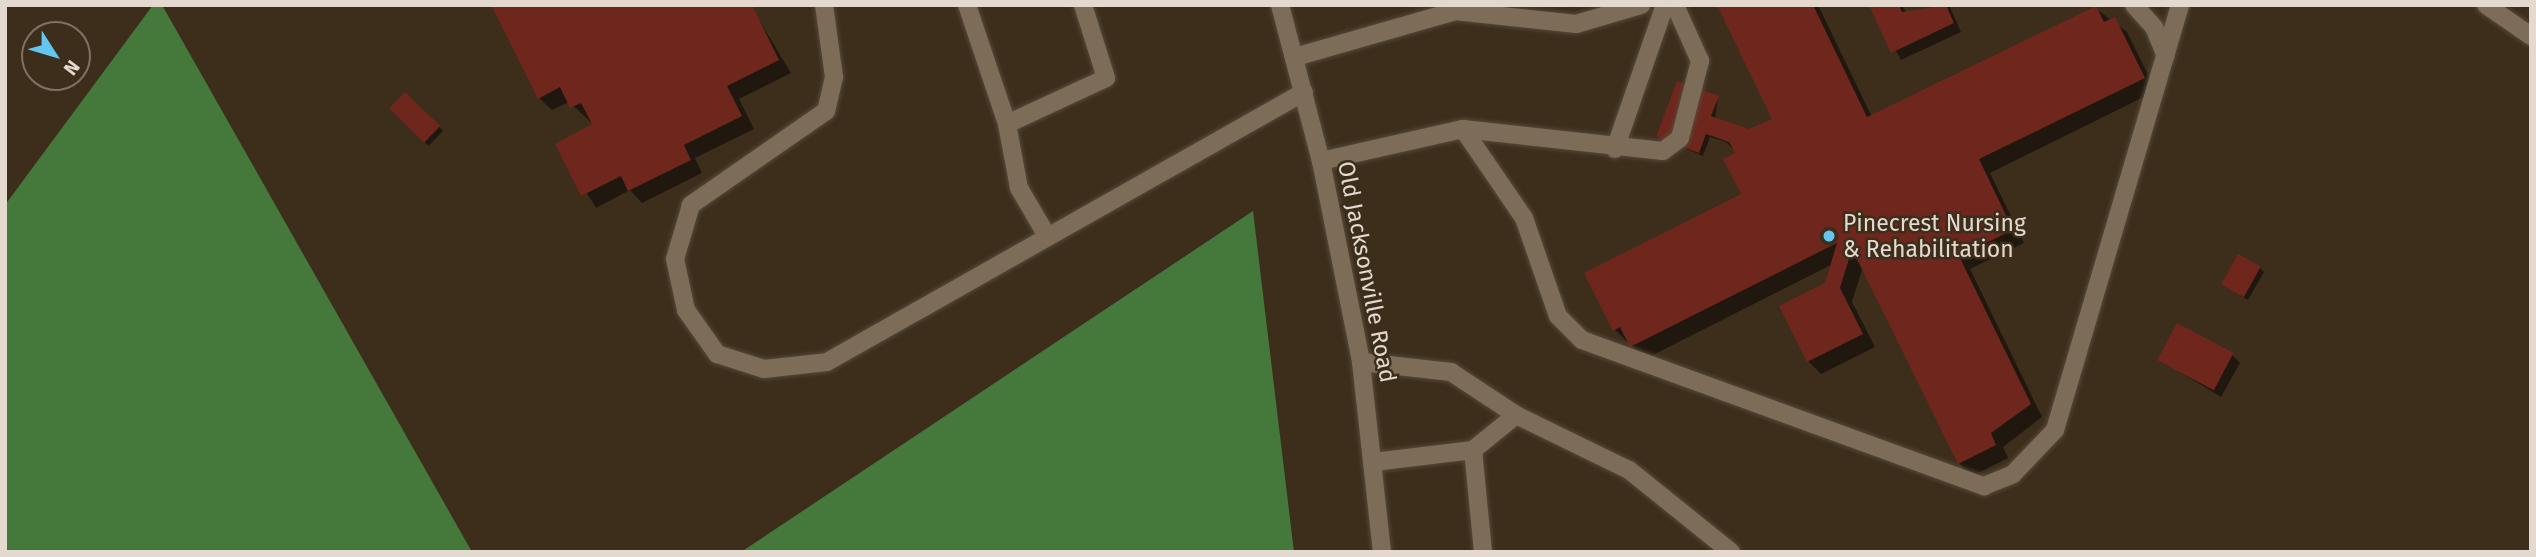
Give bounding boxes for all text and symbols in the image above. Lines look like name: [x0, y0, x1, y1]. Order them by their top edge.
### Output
north arrow: [21, 21, 91, 91]
text: N: [59, 56, 85, 80]
street label: Old Jacksonville Road: [1332, 159, 1402, 385]
place label: Pinecrest Nursing & Rehabilitation: [1843, 209, 2026, 263]
marker: Pinecrest Nursing & Rehabilitation: [1821, 228, 1837, 244]

